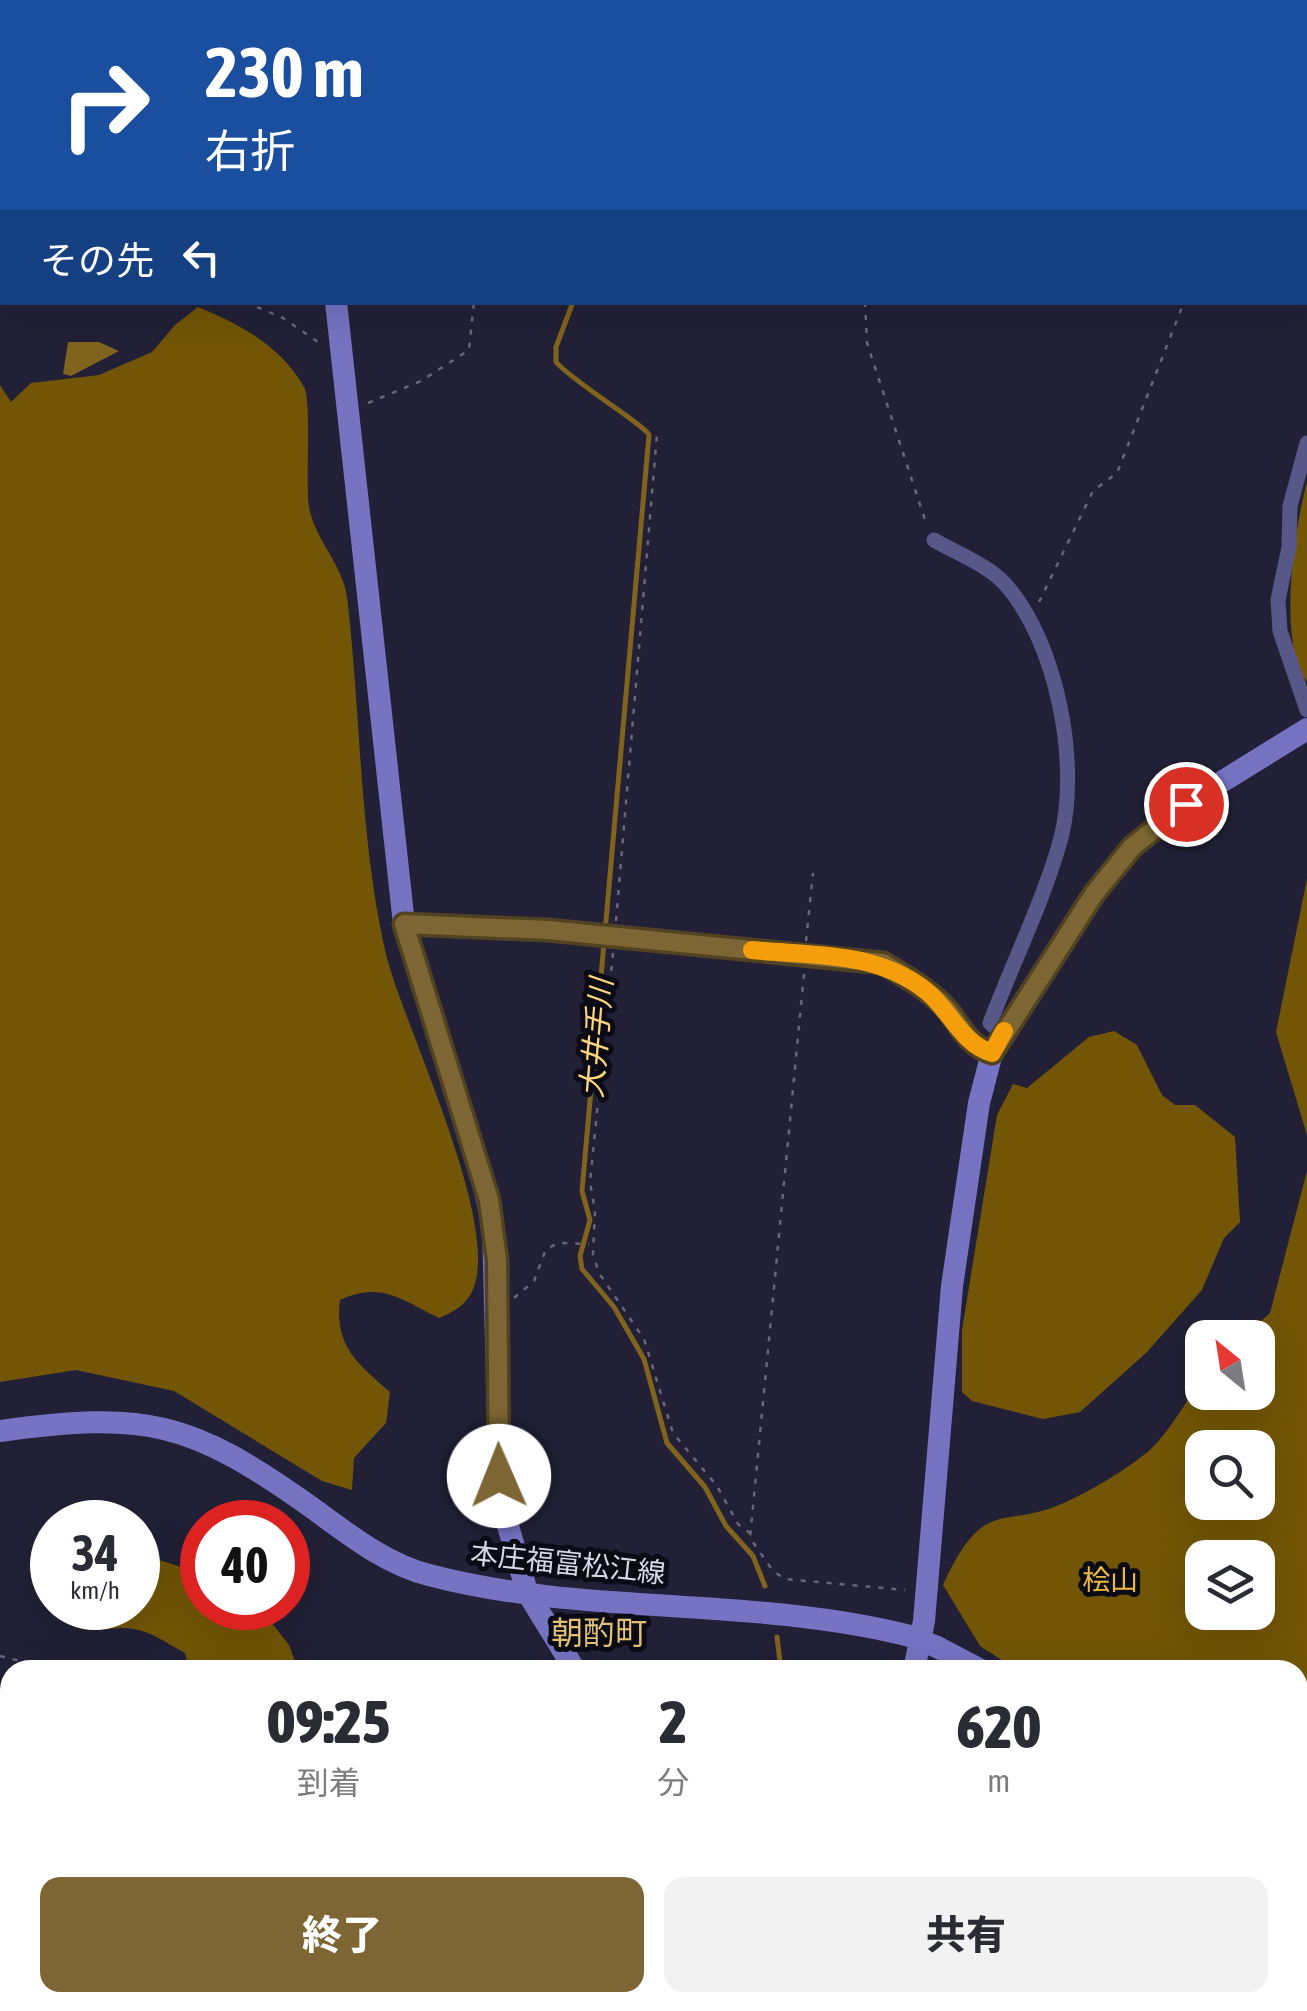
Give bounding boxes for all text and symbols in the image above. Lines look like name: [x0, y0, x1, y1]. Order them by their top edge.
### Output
text: 230 m: [205, 32, 364, 112]
icon: right: [40, 40, 170, 170]
text: 右折: [205, 125, 295, 177]
icon: left: [174, 230, 229, 285]
text: その先: [40, 239, 154, 282]
pin: [1144, 762, 1229, 847]
icon: arrive: [1159, 777, 1214, 832]
water label: 大井手川: [574, 974, 618, 1099]
north arrow: [1185, 1320, 1275, 1410]
map controls: [1185, 1320, 1275, 1630]
position arrow: [447, 1424, 551, 1528]
button: search: [1185, 1430, 1275, 1520]
speed limit sign: 40: [180, 1500, 310, 1630]
text: 34: [71, 1524, 118, 1582]
street label: 本庄福富松江線: [469, 1537, 667, 1589]
button: layers: [1185, 1540, 1275, 1630]
park label: 桧山: [1082, 1564, 1138, 1596]
text: km/h: [70, 1576, 120, 1604]
district label: 朝酌町: [551, 1614, 647, 1651]
text: 09:25: [267, 1687, 390, 1756]
text: 2: [659, 1687, 688, 1756]
text: 620: [956, 1692, 1041, 1761]
text: m: [987, 1762, 1010, 1799]
text: 到着: [297, 1764, 361, 1801]
text: 分: [657, 1764, 689, 1801]
button: 終了: [40, 1877, 644, 1992]
button: 共有: [664, 1877, 1268, 1992]

